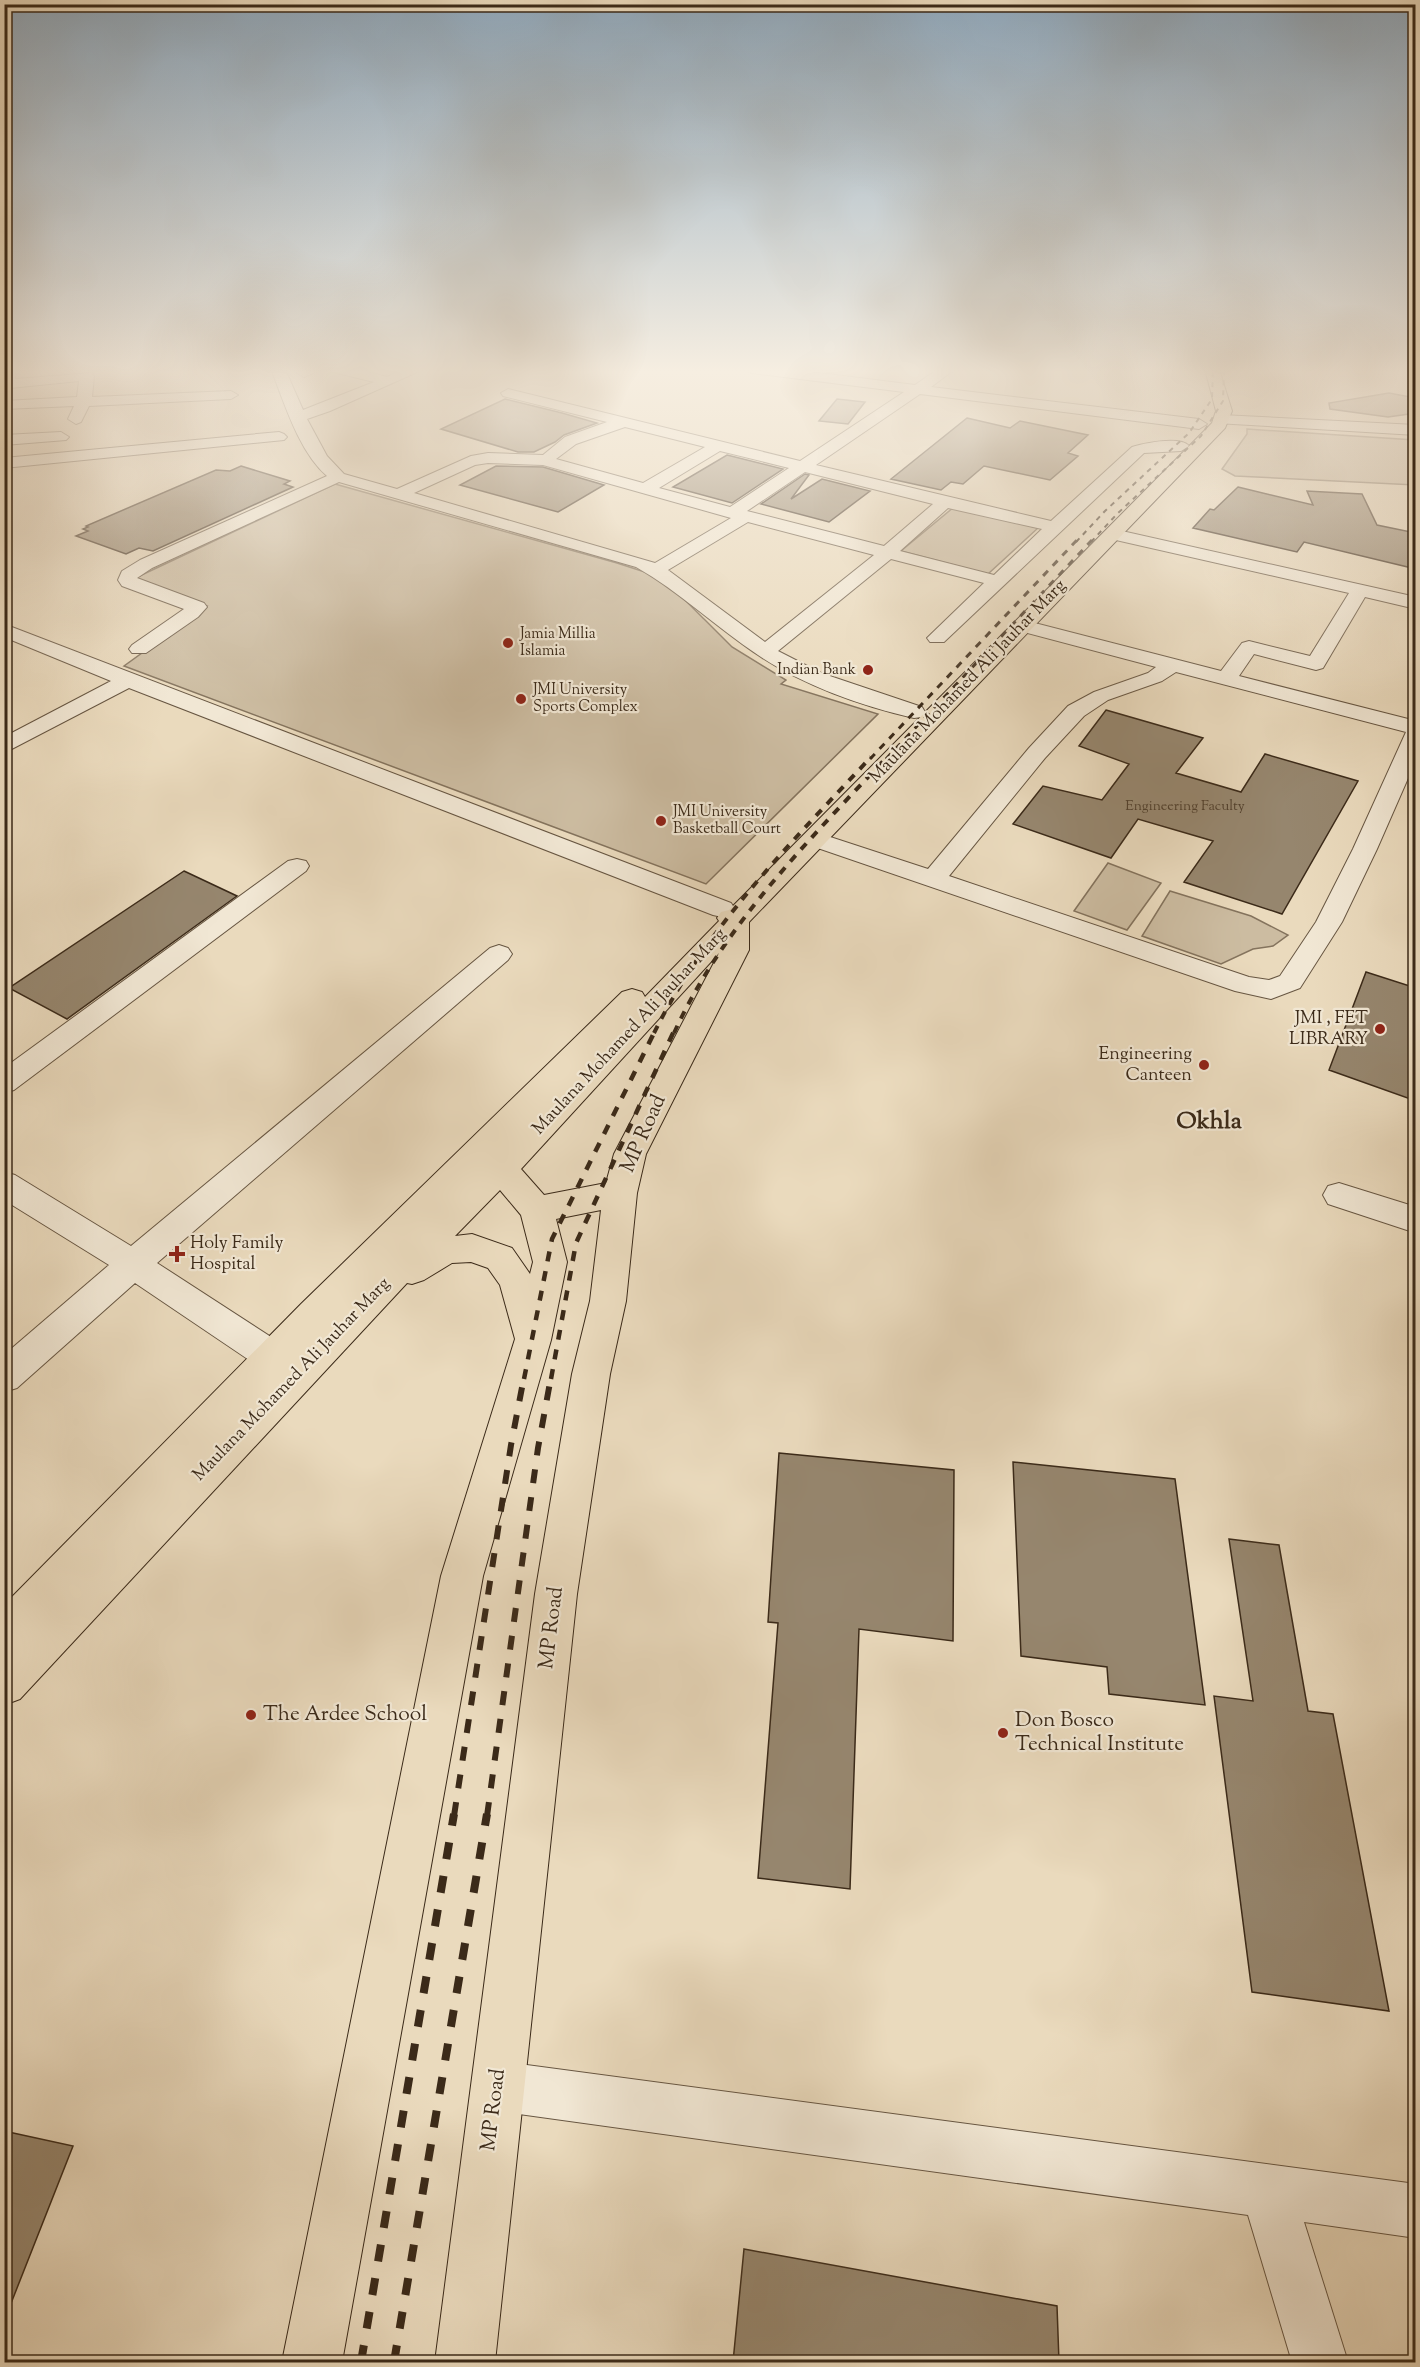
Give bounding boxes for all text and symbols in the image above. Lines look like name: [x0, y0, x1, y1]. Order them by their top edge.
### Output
street label: Maulana Mohamed Ali Jauhar Marg: [863, 574, 1073, 790]
place label: Jamia Millia Islamia: [519, 624, 596, 662]
marker: Jamia Millia Islamia: [501, 636, 515, 650]
place label: Indian Bank: [777, 660, 856, 681]
marker: Indian Bank: [861, 663, 875, 677]
place label: JMI University Sports Complex: [532, 680, 638, 718]
marker: JMI University Sports Complex: [514, 692, 528, 706]
house number: Engineering Faculty: [1125, 797, 1245, 817]
place label: JMI University Basketball Court: [672, 802, 781, 840]
marker: JMI University Basketball Court: [654, 814, 668, 828]
street label: Maulana Mohamed Ali Jauhar Marg: [527, 923, 733, 1141]
place label: JMI , FET LIBRARY: [1289, 1006, 1368, 1053]
marker: JMI , FET LIBRARY: [1373, 1022, 1387, 1036]
place label: Engineering Canteen: [1098, 1042, 1192, 1089]
marker: Engineering Canteen: [1197, 1058, 1211, 1072]
street label: MP Road: [613, 1090, 675, 1178]
district label: Okhla: [1176, 1105, 1243, 1139]
place label: Holy Family Hospital: [190, 1231, 283, 1278]
marker: Holy Family Hospital: [168, 1245, 186, 1263]
street label: Maulana Mohamed Ali Jauhar Marg: [187, 1272, 397, 1488]
street label: MP Road: [532, 1585, 572, 1671]
place label: The Ardee School: [263, 1700, 427, 1730]
place label: Don Bosco Technical Institute: [1015, 1706, 1184, 1760]
marker: The Ardee School: [244, 1708, 258, 1722]
marker: Don Bosco Technical Institute: [996, 1726, 1010, 1740]
street label: MP Road: [474, 2067, 514, 2153]

